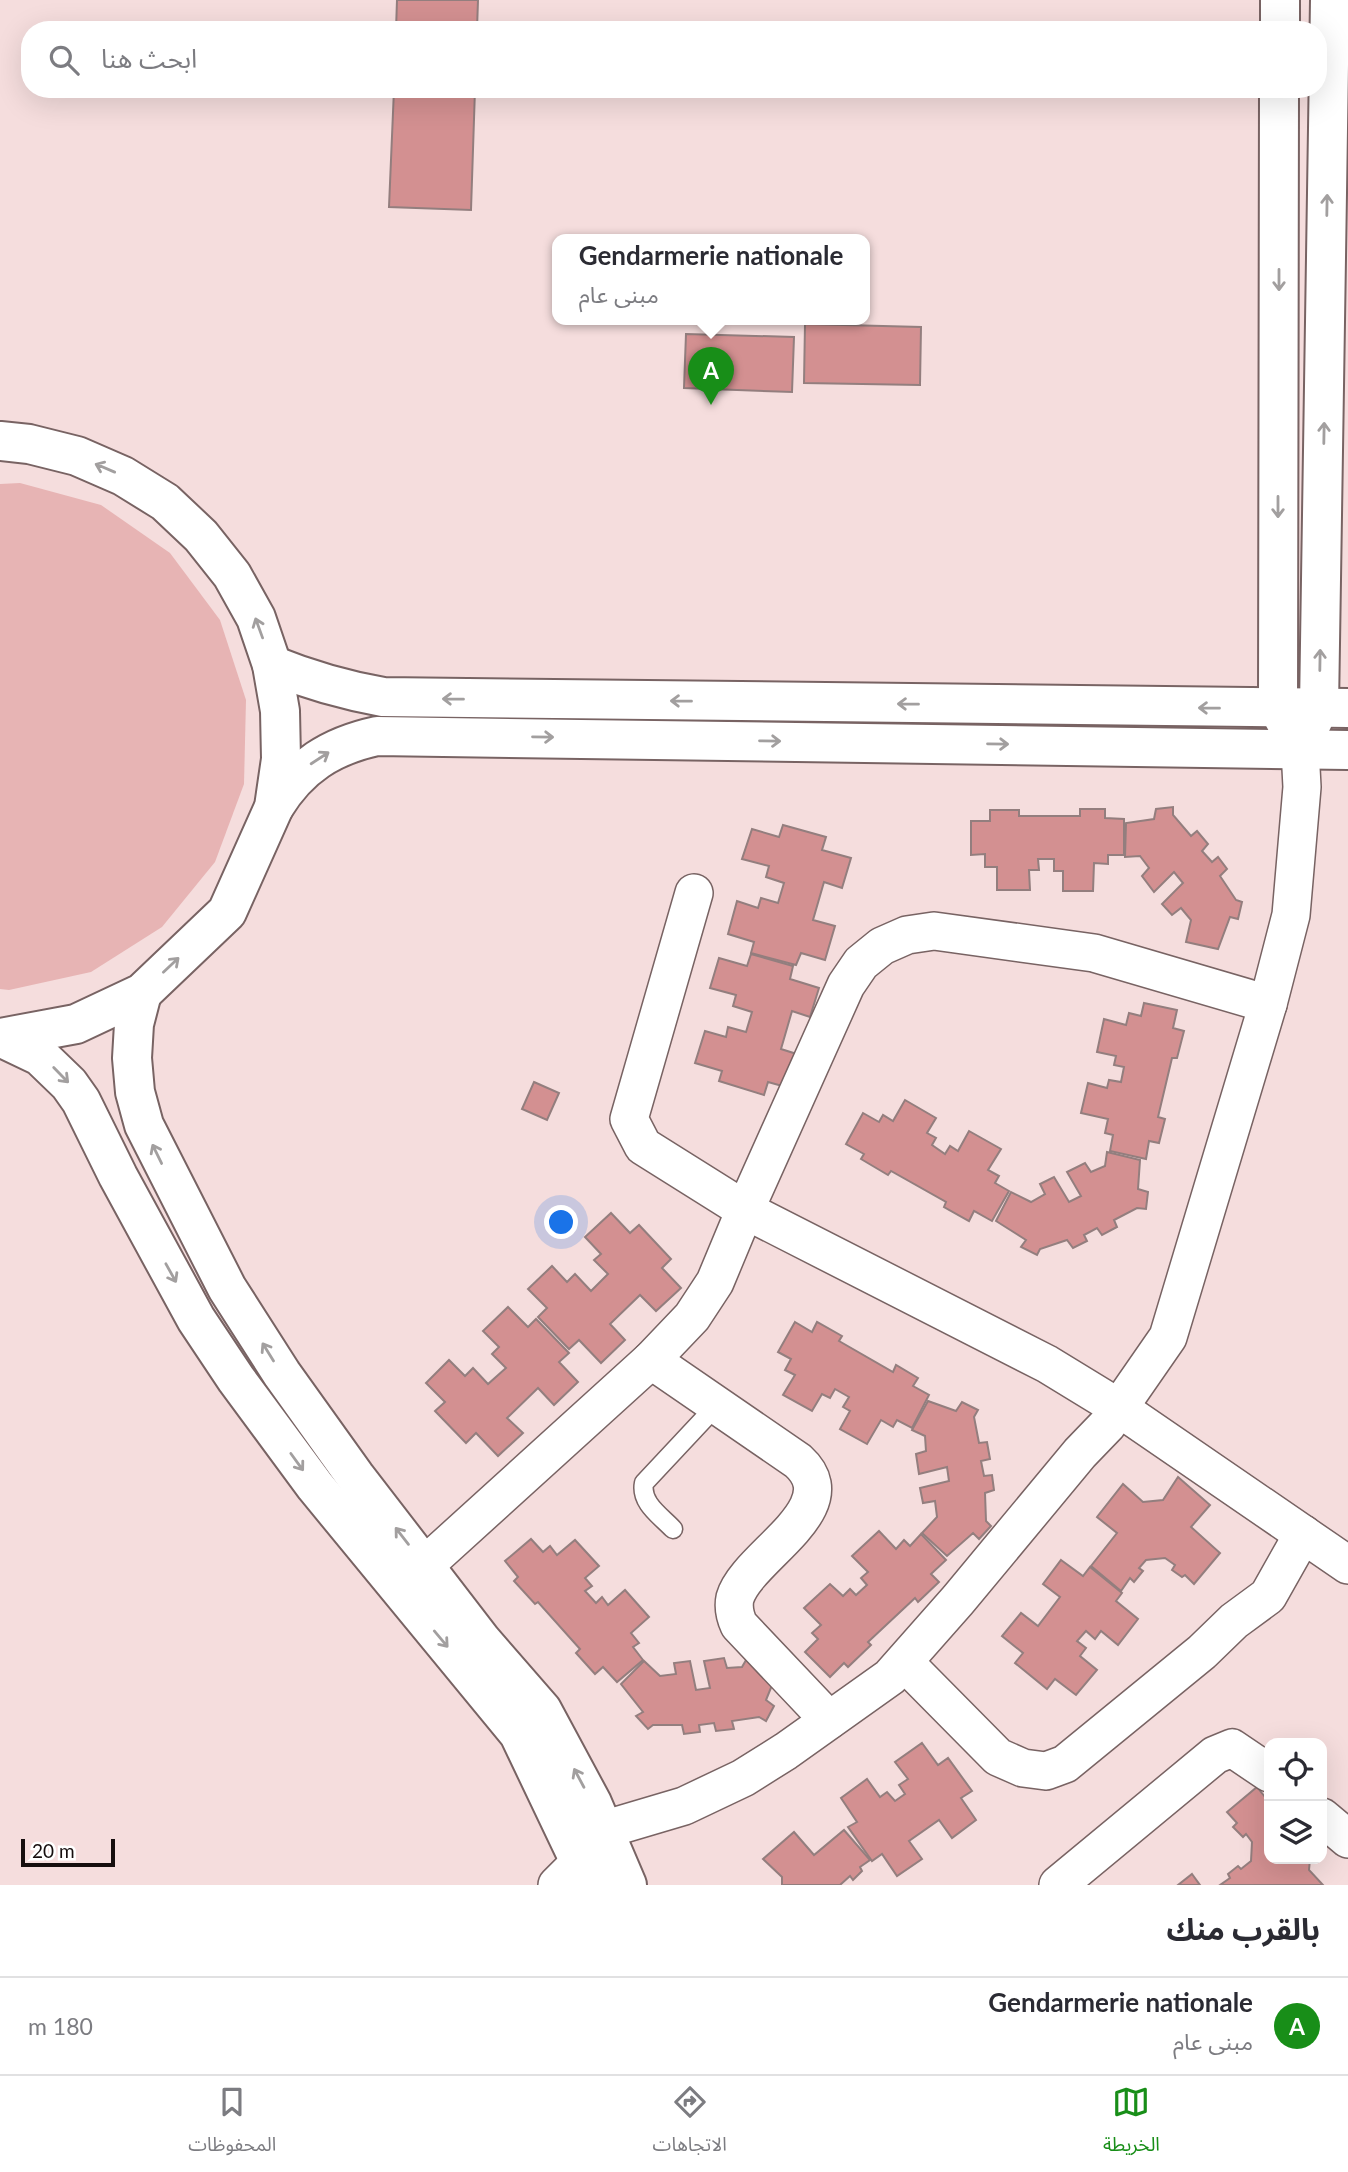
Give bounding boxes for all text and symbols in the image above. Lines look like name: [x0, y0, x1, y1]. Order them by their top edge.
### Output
search box: [21, 21, 1327, 98]
icon: search: [45, 41, 83, 79]
text: ابحث هنا: [101, 42, 197, 74]
one-way arrow: [1320, 194, 1334, 217]
popup: [552, 234, 870, 325]
text: Gendarmerie nationale: [579, 239, 843, 271]
one-way arrow: [1272, 268, 1286, 291]
text: مبنى عام: [579, 280, 659, 308]
pin: A: [688, 347, 734, 405]
one-way arrow: [1317, 422, 1331, 445]
one-way arrow: [95, 461, 117, 474]
one-way arrow: [1271, 496, 1285, 519]
one-way arrow: [252, 617, 264, 639]
one-way arrow: [1313, 649, 1326, 672]
one-way arrow: [442, 692, 465, 706]
one-way arrow: [670, 695, 693, 708]
one-way arrow: [897, 697, 920, 711]
one-way arrow: [1198, 701, 1221, 715]
one-way arrow: [531, 730, 554, 744]
one-way arrow: [759, 734, 782, 748]
one-way arrow: [986, 738, 1009, 751]
one-way arrow: [310, 750, 329, 765]
one-way arrow: [162, 957, 180, 973]
one-way arrow: [52, 1066, 69, 1083]
one-way arrow: [150, 1144, 164, 1165]
your location: [544, 1205, 578, 1239]
one-way arrow: [165, 1262, 178, 1283]
one-way arrow: [261, 1343, 275, 1362]
one-way arrow: [290, 1452, 305, 1471]
one-way arrow: [394, 1528, 409, 1546]
one-way arrow: [433, 1629, 449, 1647]
map controls: [1264, 1738, 1327, 1864]
button: locate: [1264, 1738, 1327, 1801]
one-way arrow: [572, 1768, 585, 1789]
button: layers: [1264, 1801, 1327, 1864]
scale bar: [21, 1836, 116, 1868]
text: 20 m: [32, 1839, 75, 1862]
text: بالقرب منك: [1166, 1910, 1320, 1946]
text: Gendarmerie nationale: [988, 1986, 1253, 2018]
text: 180 m: [28, 2012, 93, 2040]
text: A: [1289, 2012, 1305, 2040]
text: مبنى عام: [1173, 2027, 1253, 2055]
tab: المحفوظات: [188, 2083, 276, 2165]
tab: الاتجاهات: [653, 2083, 727, 2165]
tab: الخريطة: [1103, 2083, 1160, 2165]

